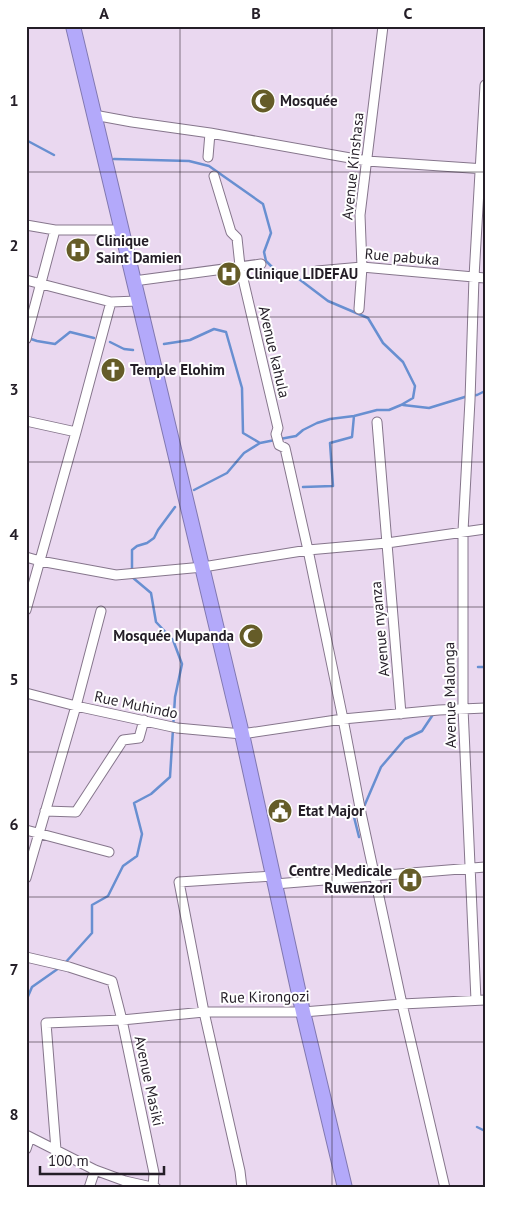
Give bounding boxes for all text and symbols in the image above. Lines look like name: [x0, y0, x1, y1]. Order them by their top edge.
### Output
text: A: [99, 3, 109, 23]
text: B: [251, 3, 261, 23]
text: C: [404, 3, 413, 23]
mosque icon: Mosquée: [250, 88, 276, 114]
text: 1: [9, 90, 19, 110]
place label: Mosquée: [280, 91, 338, 110]
street label: Avenue Kinshasa: [337, 111, 368, 221]
place label: Clinique Saint Damien: [96, 231, 182, 267]
text: 2: [9, 235, 19, 255]
hospital icon: Clinique Saint Damien: [65, 237, 91, 263]
street label: Rue pabuka: [364, 244, 440, 269]
hospital icon: Clinique LIDEFAU: [216, 261, 242, 287]
place label: Clinique LIDEFAU: [246, 264, 358, 283]
street label: Avenue kahula: [255, 304, 294, 400]
church icon: Temple Elohim: [100, 357, 126, 383]
place label: Temple Elohim: [130, 360, 225, 379]
text: 3: [9, 379, 19, 399]
text: 4: [9, 524, 19, 544]
street label: Avenue nyanza: [366, 580, 393, 678]
mosque icon: Mosquée Mupanda: [238, 623, 264, 649]
place label: Mosquée Mupanda: [113, 626, 234, 645]
street label: Avenue Malonga: [439, 642, 460, 748]
text: 5: [9, 669, 19, 689]
street label: Rue Muhindo: [93, 686, 180, 723]
public building icon: Etat Major: [267, 798, 293, 824]
place label: Etat Major: [298, 801, 365, 820]
text: 6: [9, 814, 19, 834]
place label: Centre Medicale Ruwenzori: [289, 861, 392, 897]
hospital icon: Centre Medicale Ruwenzori: [397, 867, 423, 893]
text: 7: [9, 959, 19, 979]
street label: Rue Kirongozi: [220, 986, 310, 1007]
street label: Avenue Masiki: [131, 1034, 168, 1128]
text: 8: [9, 1104, 19, 1124]
scale bar: [40, 1144, 164, 1176]
text: 100 m: [48, 1151, 89, 1170]

